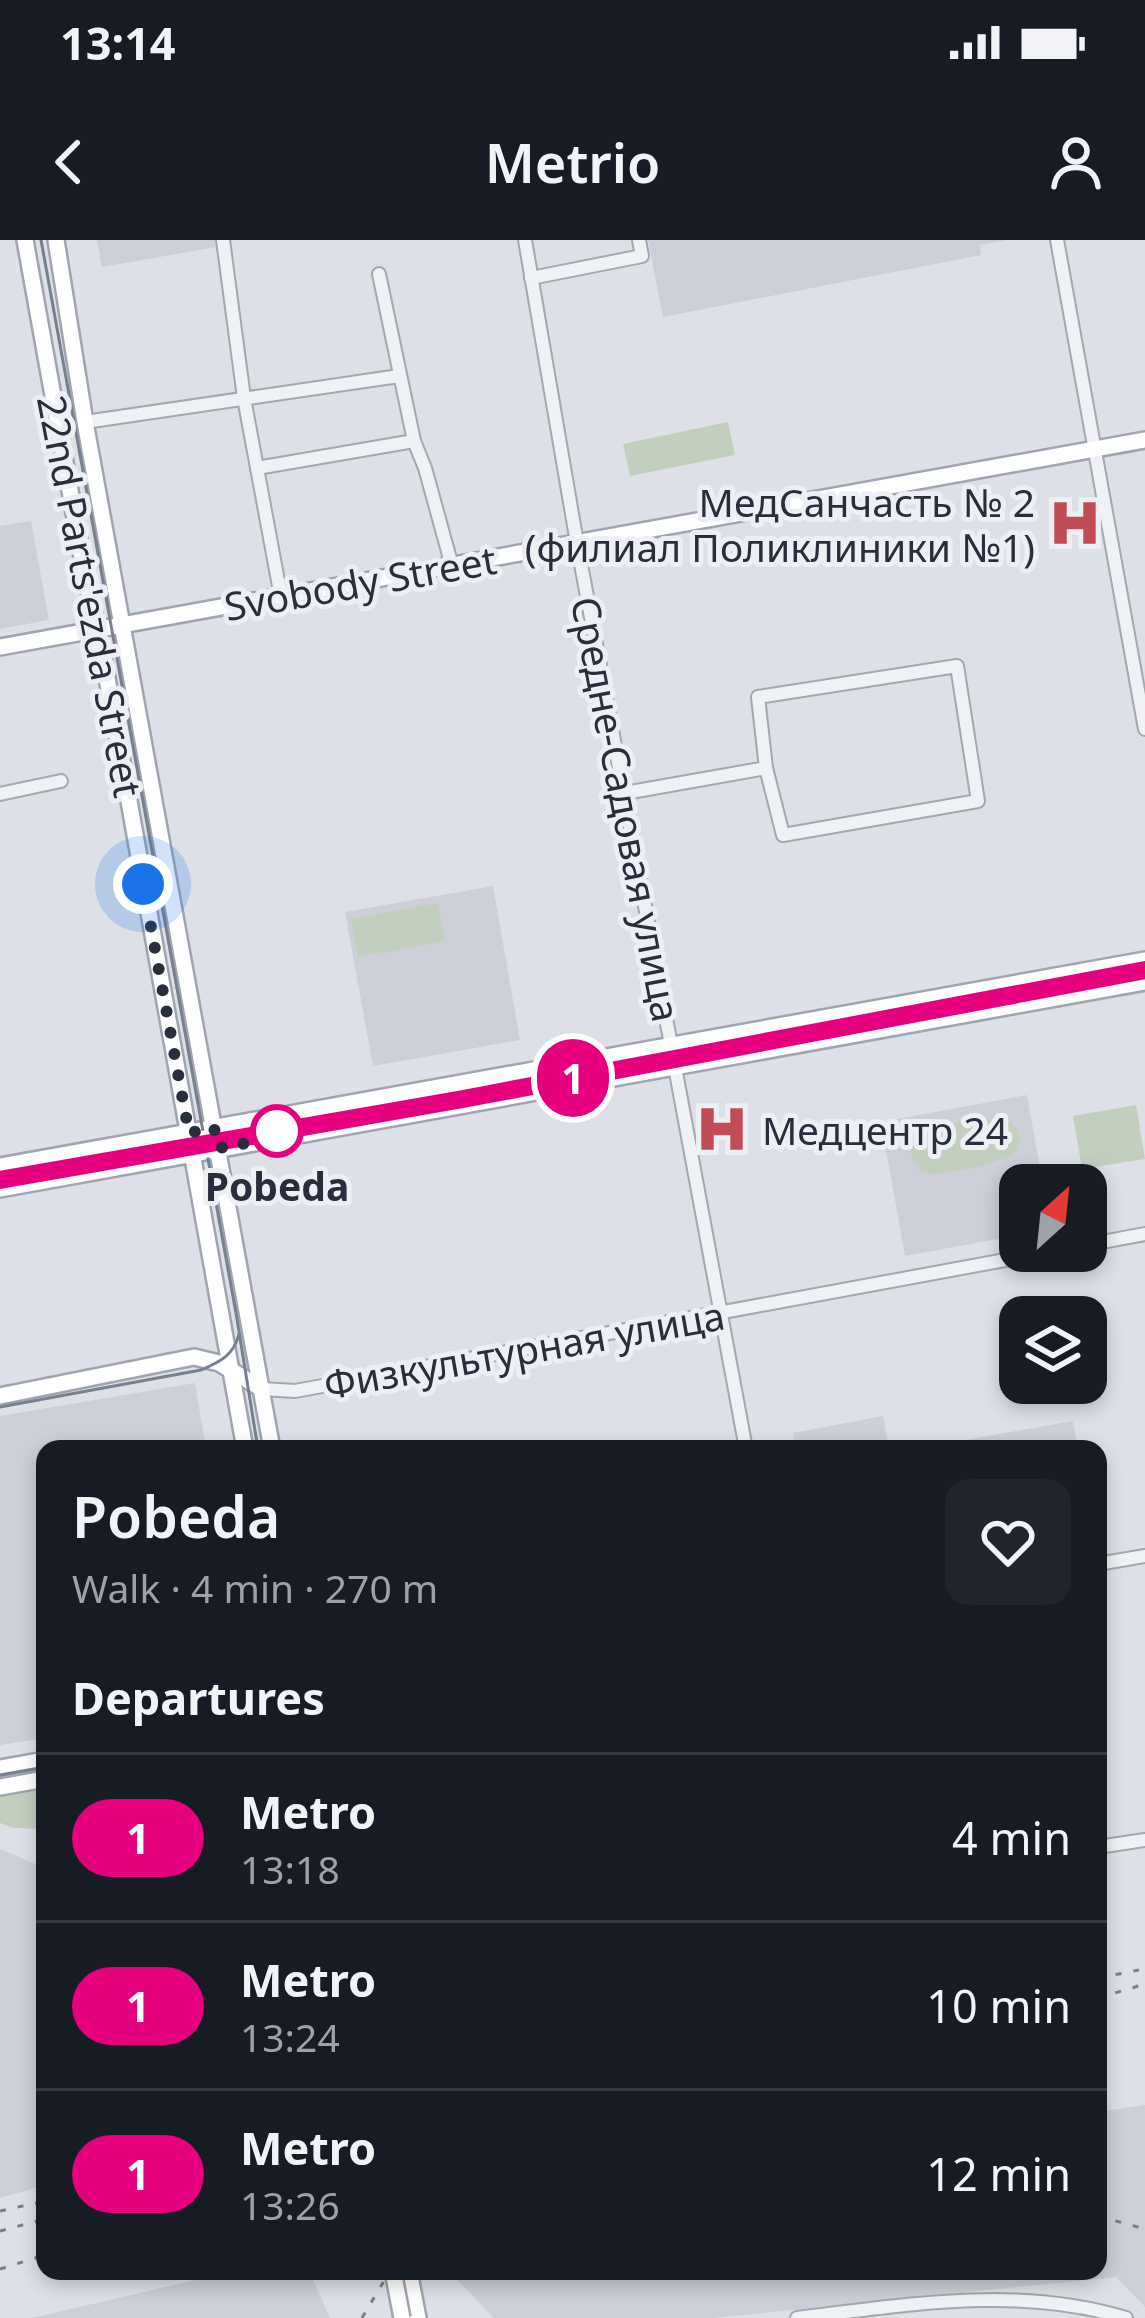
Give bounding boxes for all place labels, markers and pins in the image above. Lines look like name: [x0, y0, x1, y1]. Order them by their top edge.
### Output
place label: МедСанчасть № 2 (филиал Поликлиники №1): [525, 475, 1035, 573]
hospital icon: МедСанчасть № 2 (филиал Поликлиники №1): [1046, 494, 1104, 552]
hospital icon: Медцентр 24: [693, 1100, 751, 1158]
place label: Медцентр 24: [762, 1103, 1008, 1156]
marker: Pobeda: [252, 1106, 302, 1156]
place label: Pobeda: [205, 1159, 349, 1212]

